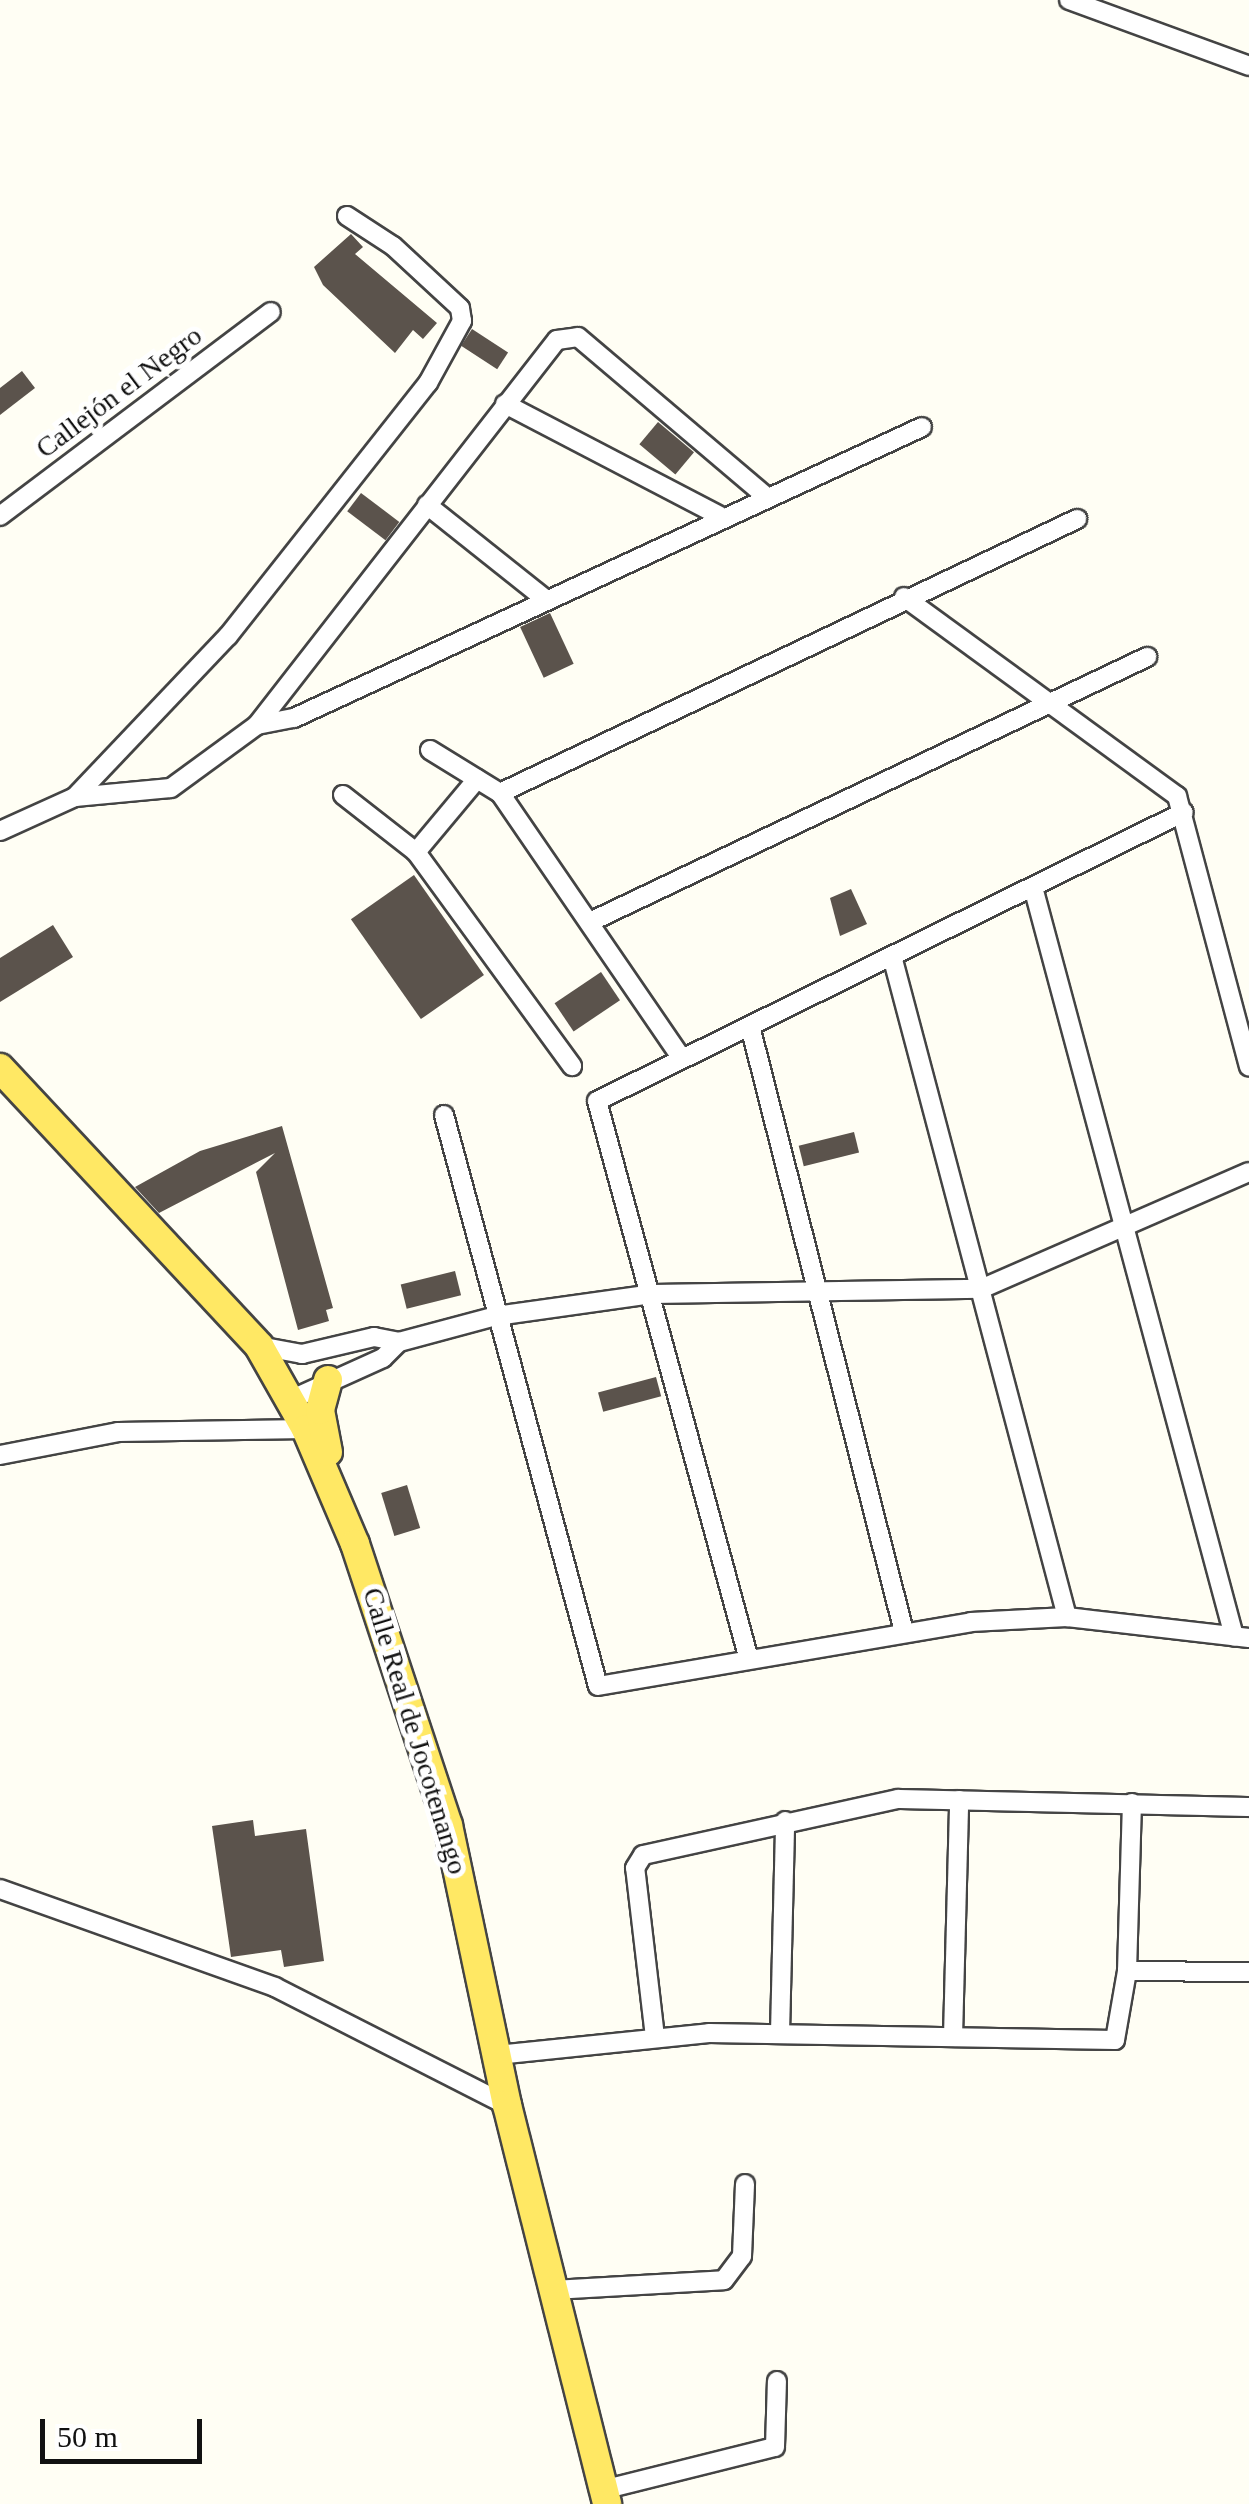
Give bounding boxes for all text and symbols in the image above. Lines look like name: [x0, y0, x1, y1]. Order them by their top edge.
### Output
street label: Callejón el Negro: [29, 319, 209, 465]
street label: Calle Real de Jocotenango: [355, 1584, 475, 1878]
scale bar: [45, 2399, 208, 2461]
text: 50 m: [57, 2420, 118, 2453]

